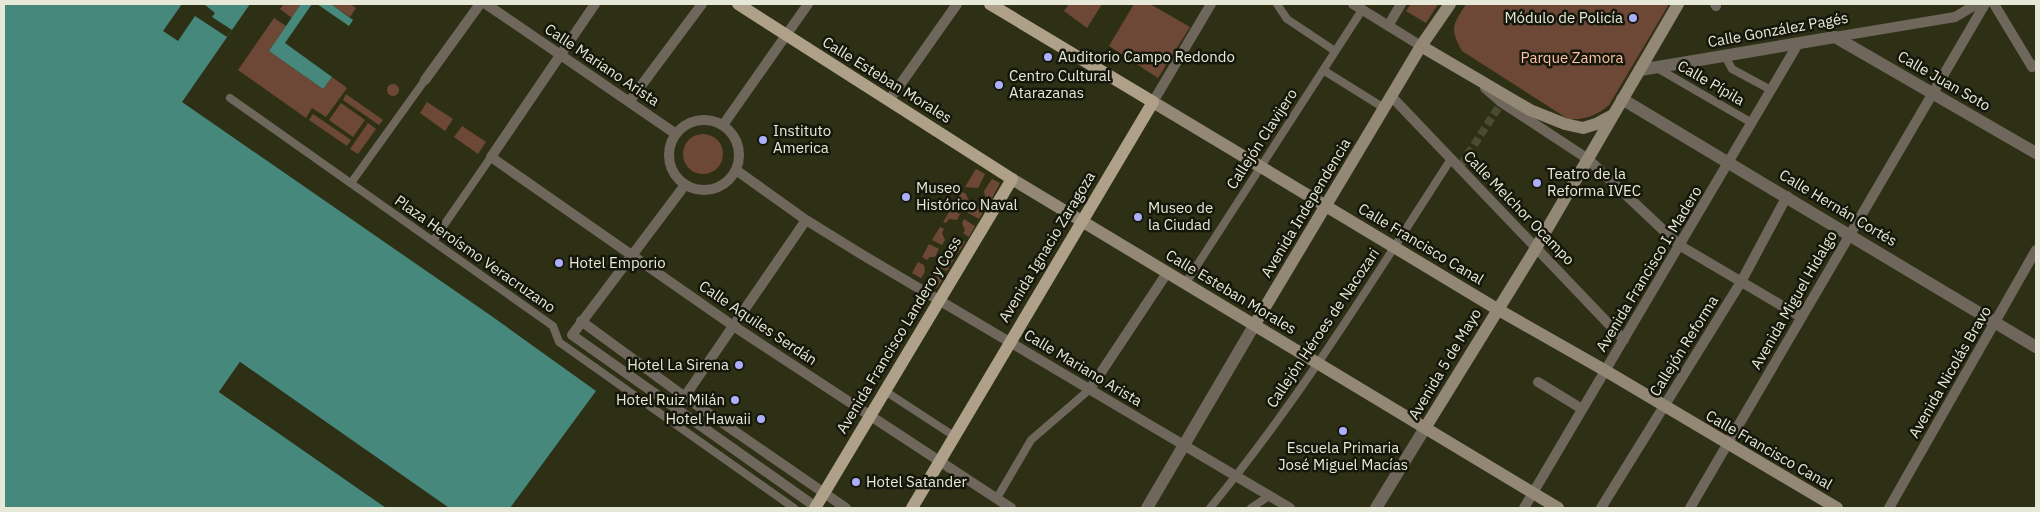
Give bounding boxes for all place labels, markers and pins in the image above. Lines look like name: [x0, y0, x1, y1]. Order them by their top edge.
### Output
place label: Módulo de Policía: [1504, 8, 1623, 27]
marker: Módulo de Policía: [1627, 12, 1639, 24]
place label: Auditorio Campo Redondo: [1058, 47, 1235, 66]
marker: Auditorio Campo Redondo: [1042, 51, 1054, 63]
place label: Centro Cultural Atarazanas: [1009, 66, 1111, 102]
marker: Centro Cultural Atarazanas: [993, 79, 1005, 91]
place label: Instituto America: [773, 121, 831, 157]
marker: Instituto America: [757, 134, 769, 146]
place label: Teatro de la Reforma IVEC: [1547, 164, 1641, 200]
marker: Teatro de la Reforma IVEC: [1531, 177, 1543, 189]
place label: Museo Histórico Naval: [916, 178, 1018, 214]
marker: Museo Histórico Naval: [900, 191, 912, 203]
place label: Museo de la Ciudad: [1148, 198, 1213, 234]
marker: Museo de la Ciudad: [1132, 211, 1144, 223]
place label: Hotel Emporio: [569, 253, 666, 272]
marker: Hotel Emporio: [553, 257, 565, 269]
place label: Hotel La Sirena: [627, 355, 729, 374]
marker: Hotel La Sirena: [733, 359, 745, 371]
place label: Hotel Ruiz Milán: [616, 390, 725, 409]
marker: Hotel Ruiz Milán: [729, 394, 741, 406]
place label: Hotel Hawaii: [665, 409, 751, 428]
marker: Hotel Hawaii: [755, 413, 767, 425]
marker: Escuela Primaria José Miguel Macías: [1337, 425, 1349, 437]
place label: Escuela Primaria José Miguel Macías: [1278, 438, 1408, 474]
place label: Hotel Satander: [866, 472, 968, 491]
marker: Hotel Satander: [850, 476, 862, 488]

